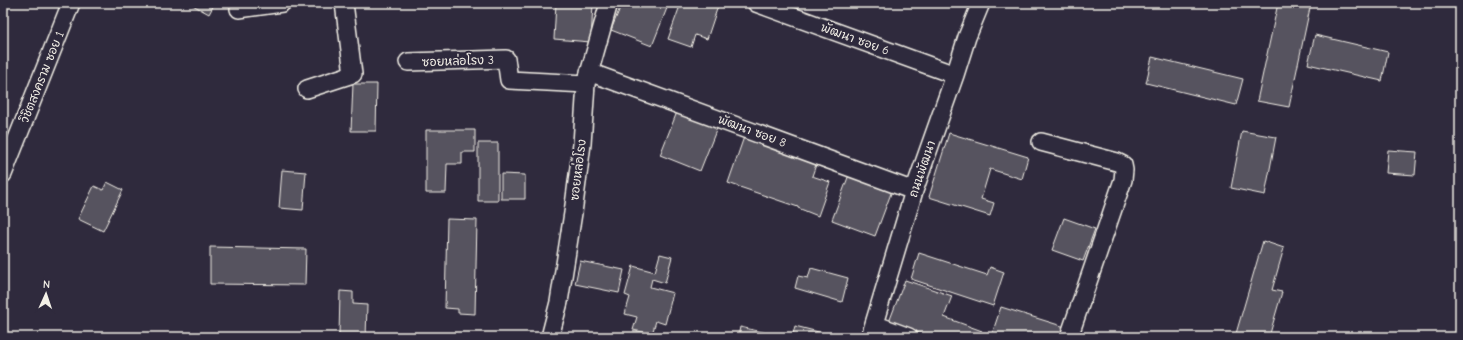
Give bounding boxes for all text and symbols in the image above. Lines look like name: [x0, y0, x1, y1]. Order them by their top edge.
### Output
street label: พัฒนา ซอย 6: [819, 20, 891, 58]
street label: วิชิตสงคราม ซอย 1: [17, 29, 67, 125]
street label: ซอยหล่อโรง 3: [422, 52, 494, 69]
street label: พัฒนา ซอย 8: [716, 112, 788, 150]
street label: ซอยหล่อโรง: [566, 138, 589, 202]
street label: ถนนพัฒนา: [906, 139, 938, 199]
north arrow: [26, 274, 66, 314]
text: N: [43, 278, 50, 291]

